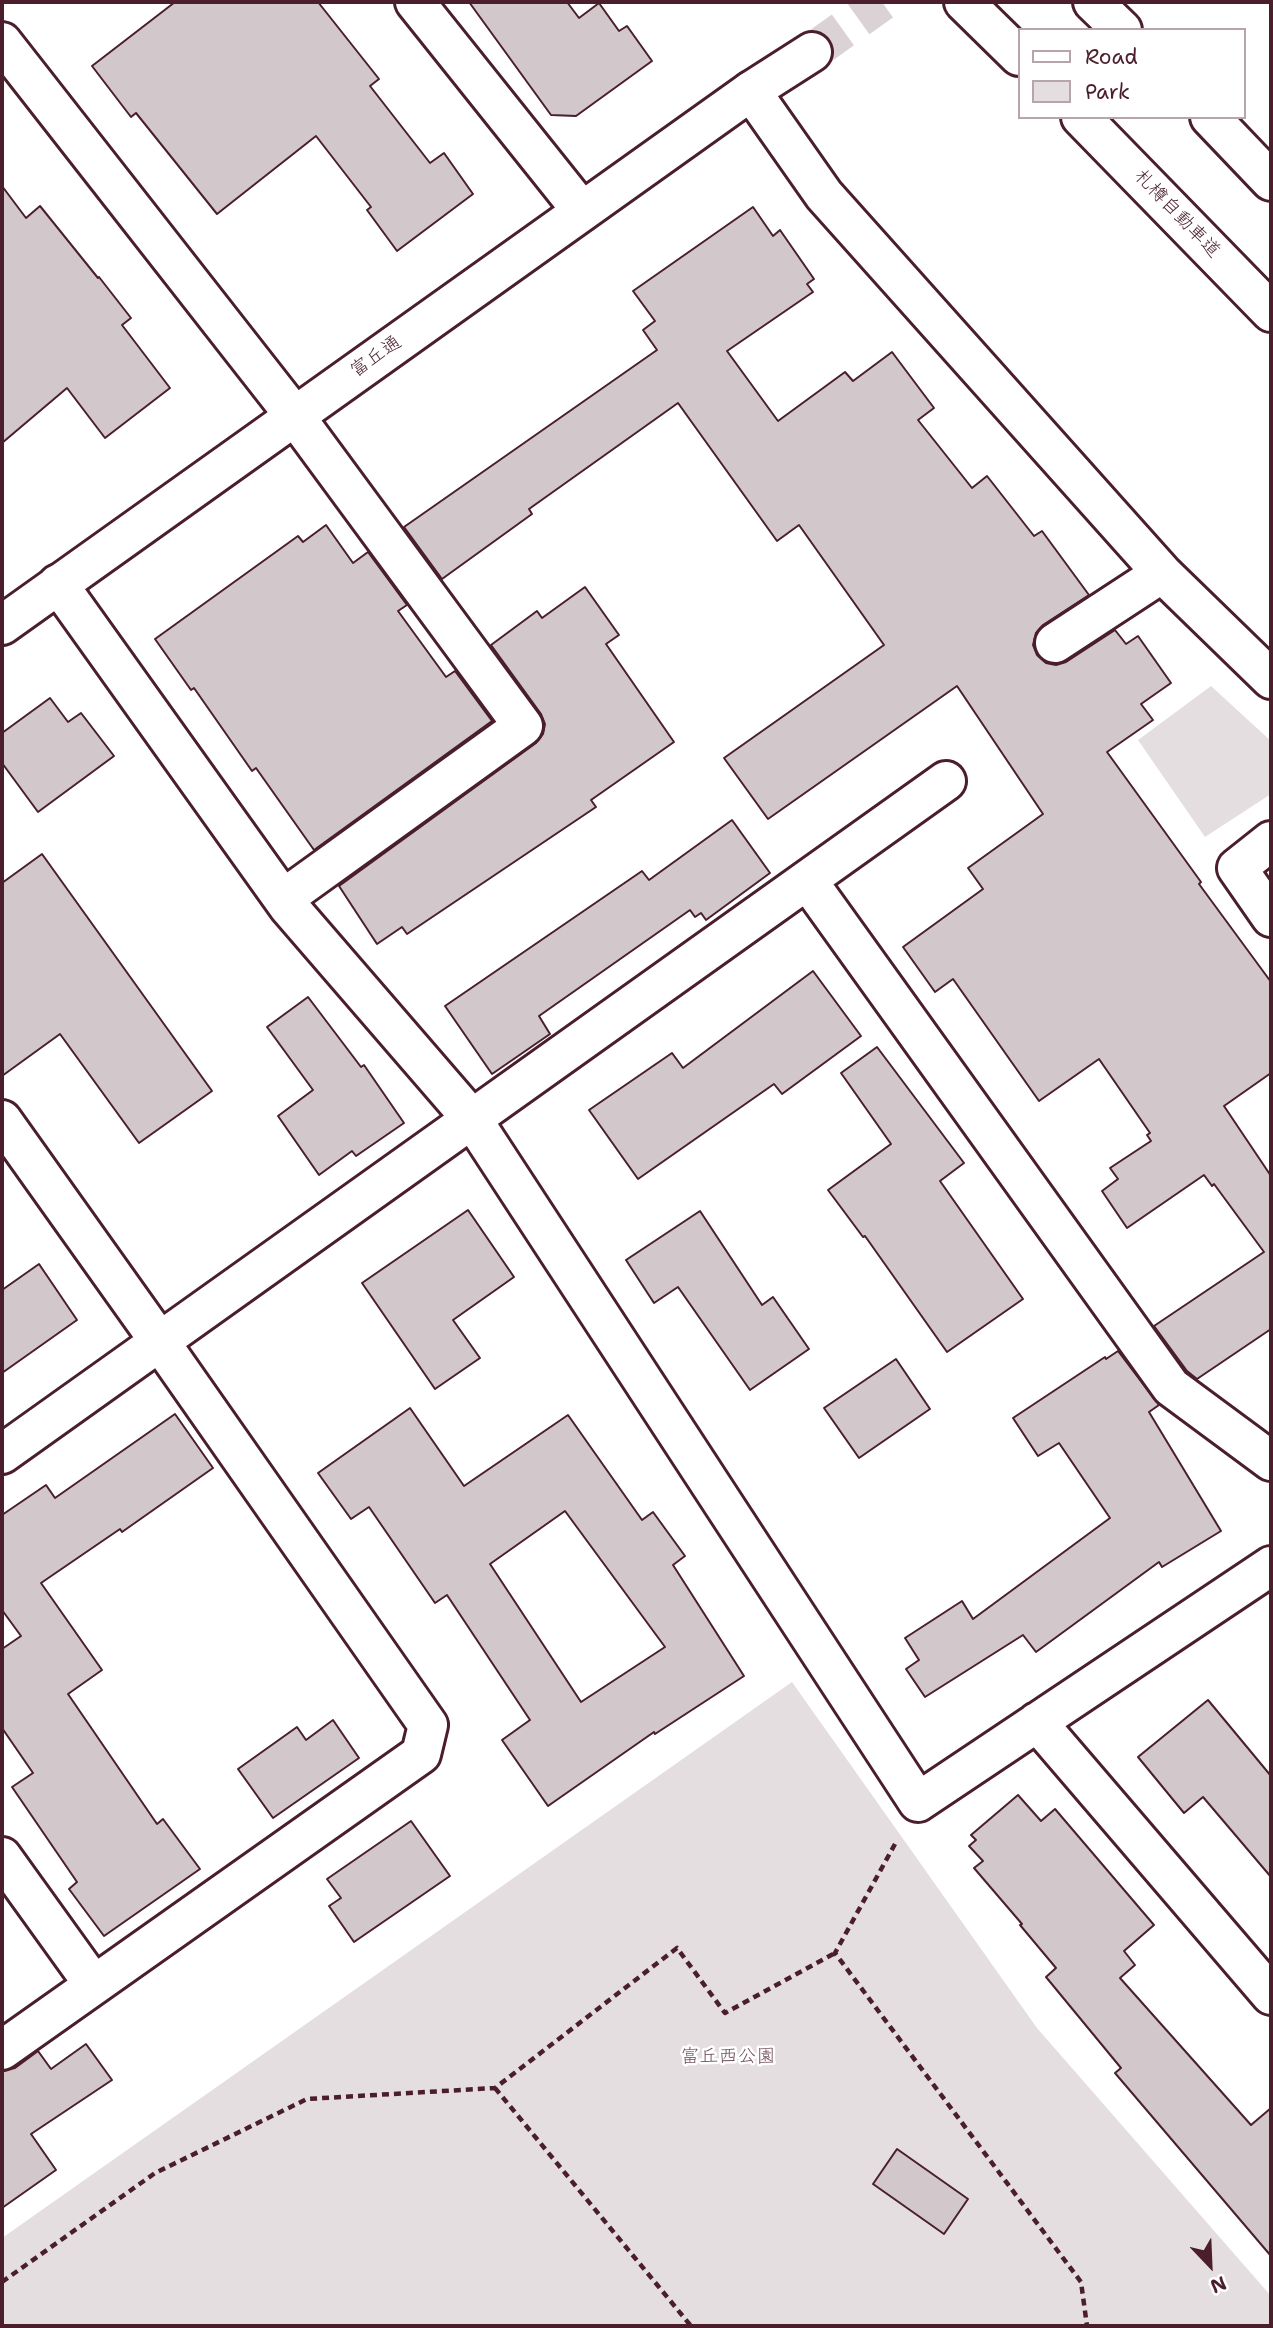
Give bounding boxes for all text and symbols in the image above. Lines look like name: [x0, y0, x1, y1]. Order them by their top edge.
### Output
legend: [1018, 28, 1245, 119]
text: Road: [1085, 43, 1138, 71]
text: Park: [1085, 78, 1130, 106]
street label: 札樽自動車道: [1129, 165, 1225, 263]
street label: 富丘通: [346, 331, 406, 383]
park label: 富丘西公園: [681, 2046, 775, 2068]
north arrow: [1175, 2230, 1245, 2300]
text: N: [1207, 2270, 1230, 2299]

